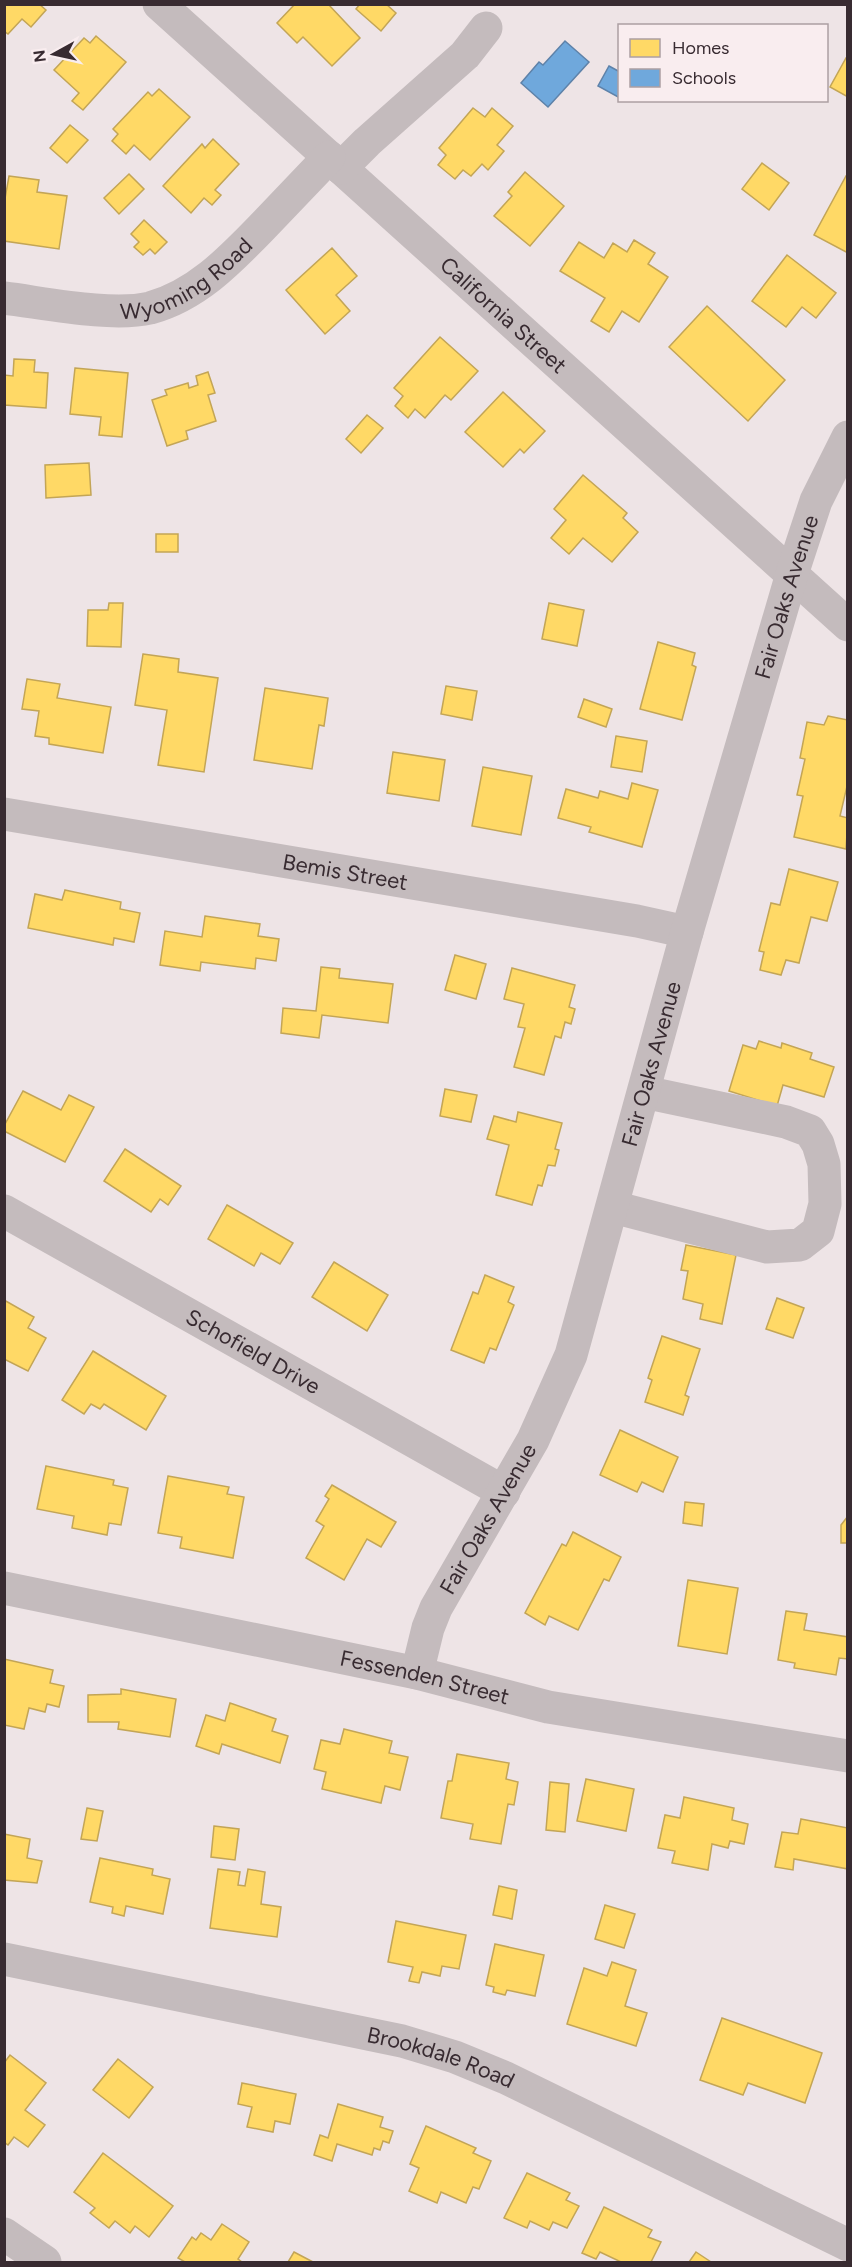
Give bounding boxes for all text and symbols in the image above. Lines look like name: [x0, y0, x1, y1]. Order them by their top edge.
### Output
north arrow: [24, 24, 84, 84]
legend: [618, 24, 828, 102]
text: Homes: [672, 37, 730, 59]
text: N: [29, 49, 50, 63]
text: Schools: [672, 67, 736, 89]
street label: Wyoming Road: [119, 232, 258, 325]
street label: California Street: [435, 251, 573, 379]
street label: Fair Oaks Avenue: [748, 511, 824, 682]
street label: Bemis Street: [280, 848, 410, 896]
street label: Fair Oaks Avenue: [615, 978, 686, 1149]
street label: Schofield Drive: [181, 1303, 325, 1400]
street label: Fair Oaks Avenue: [433, 1438, 542, 1599]
street label: Fessenden Street: [338, 1644, 512, 1710]
street label: Brookdale Road: [365, 2021, 519, 2094]

